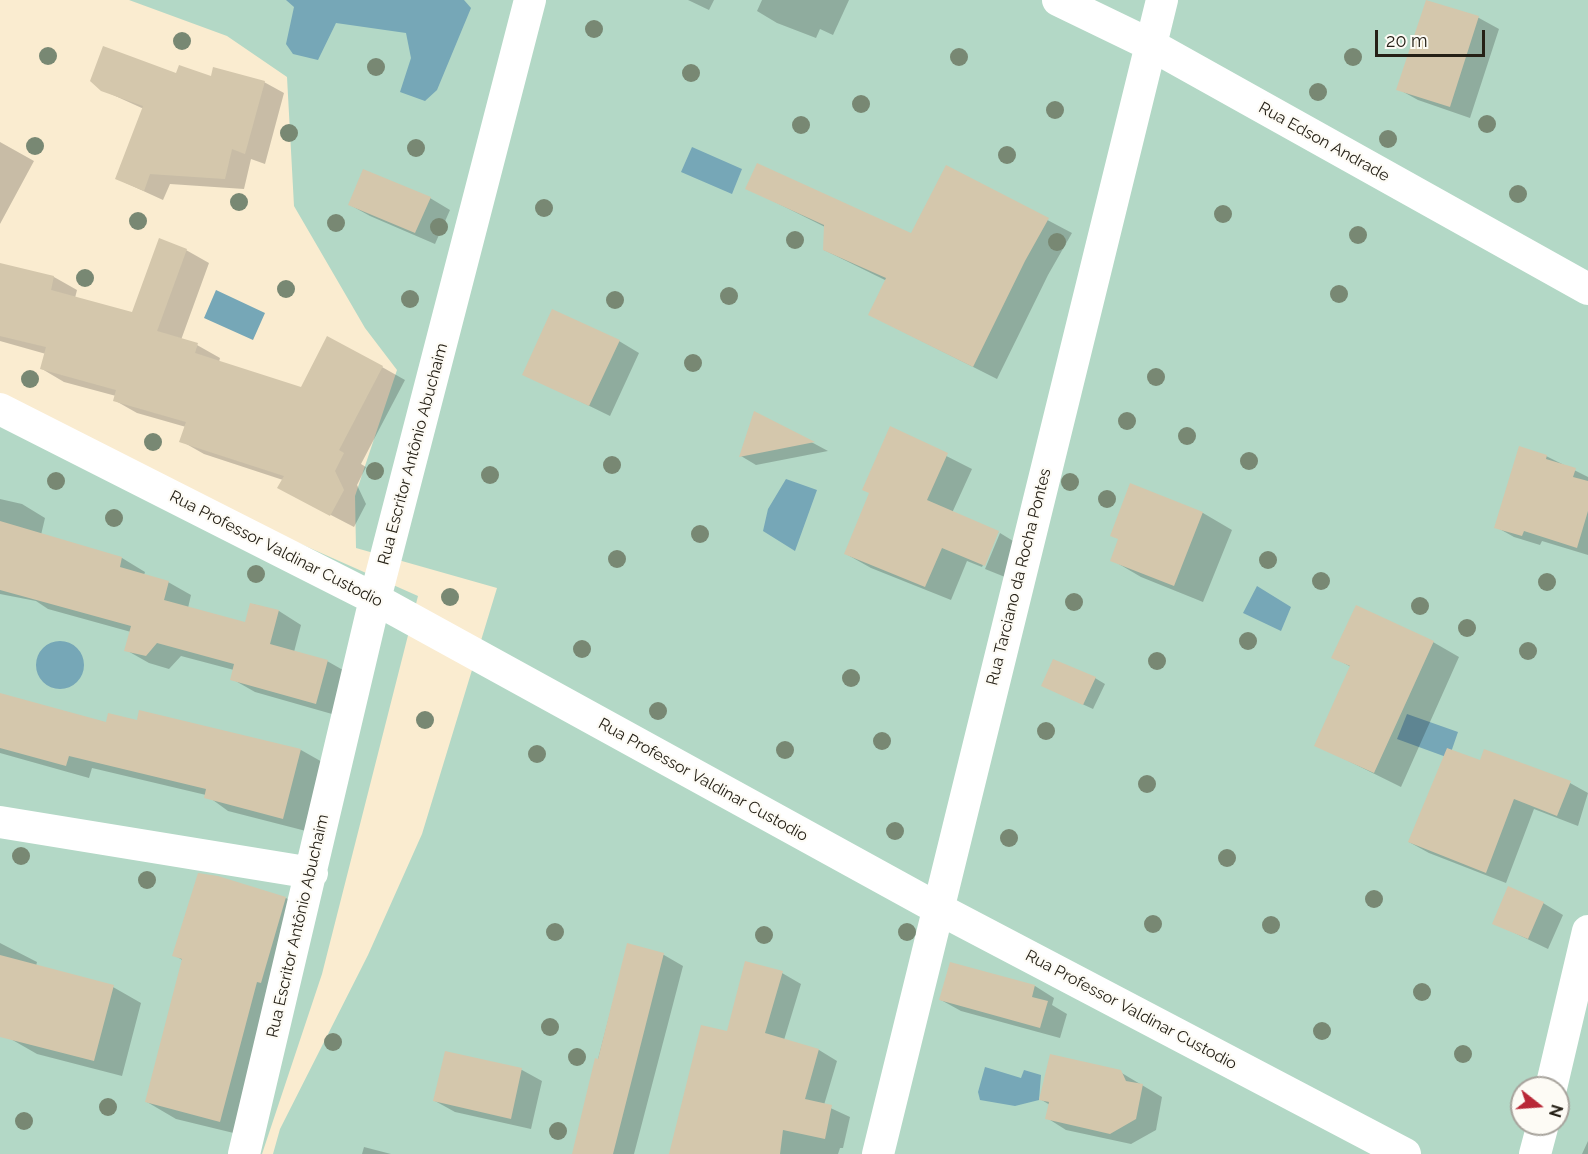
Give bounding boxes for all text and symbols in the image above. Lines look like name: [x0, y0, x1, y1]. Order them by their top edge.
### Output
scale bar: [1378, 18, 1488, 56]
text: 20 m: [1386, 30, 1428, 51]
street label: Rua Edson Andrade: [1255, 98, 1393, 186]
street label: Rua Escritor Antônio Abuchaim: [374, 341, 452, 567]
street label: Rua Tarciano da Rocha Pontes: [983, 466, 1055, 688]
street label: Rua Professor Valdinar Custodio: [166, 487, 386, 611]
street label: Rua Professor Valdinar Custodio: [595, 714, 811, 846]
street label: Rua Escritor Antônio Abuchaim: [263, 812, 333, 1040]
street label: Rua Professor Valdinar Custodio: [1022, 946, 1240, 1074]
north arrow: [1510, 1076, 1570, 1136]
text: N: [1545, 1102, 1567, 1119]

